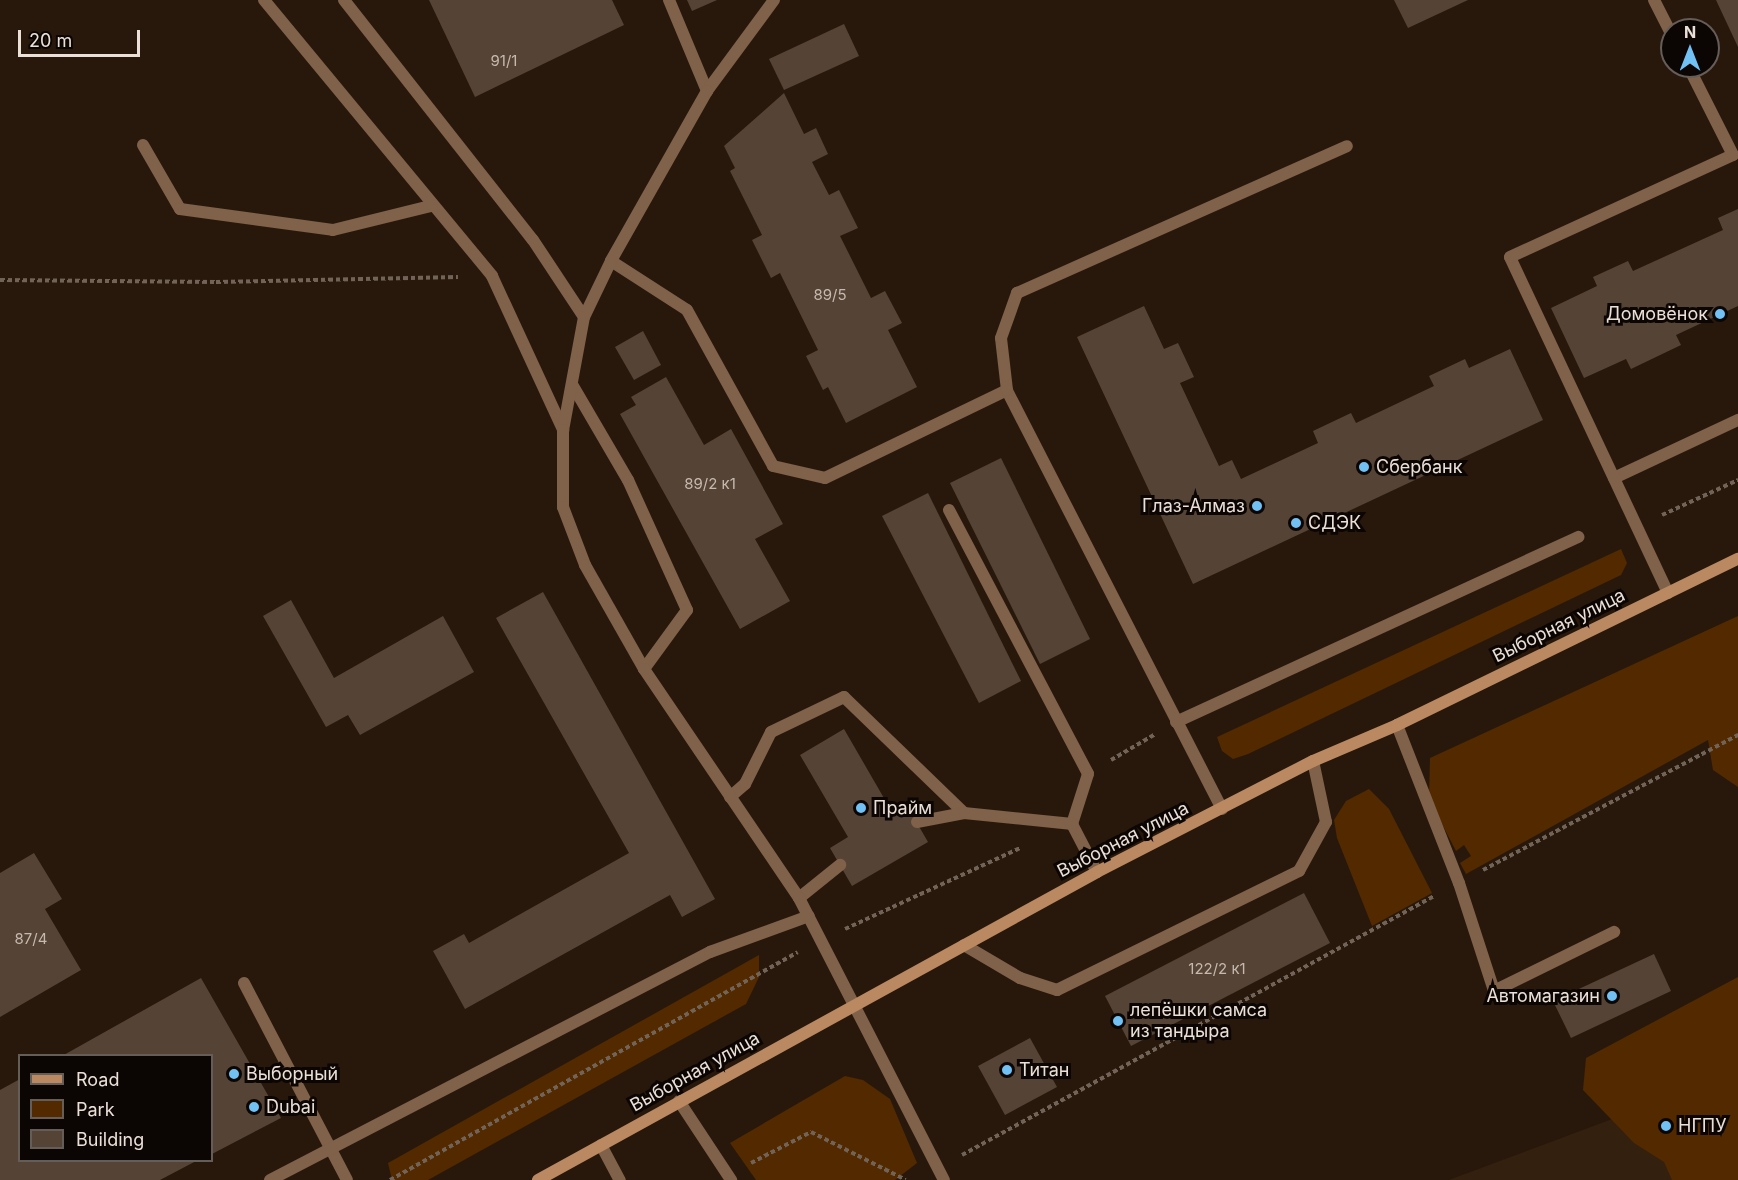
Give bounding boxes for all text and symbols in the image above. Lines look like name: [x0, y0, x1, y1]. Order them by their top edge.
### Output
scale bar: [21, 18, 142, 56]
north arrow: [1660, 18, 1720, 78]
text: N: [1684, 22, 1696, 42]
text: 20 m: [29, 30, 72, 51]
house number: 91/1: [491, 52, 517, 70]
house number: 89/5: [813, 286, 847, 304]
place label: Домовёнок: [1606, 303, 1708, 325]
marker: Домовёнок: [1713, 307, 1727, 321]
place label: Сбербанк: [1376, 456, 1462, 478]
marker: Сбербанк: [1357, 460, 1371, 474]
house number: 89/2 к1: [684, 475, 736, 493]
place label: Глаз-Алмаз: [1142, 495, 1245, 517]
marker: Глаз-Алмаз: [1250, 499, 1264, 513]
place label: СДЭК: [1308, 512, 1361, 534]
marker: СДЭК: [1289, 516, 1303, 530]
street label: Выборная улица: [1489, 585, 1629, 667]
place label: Прайм: [873, 797, 932, 819]
street label: Выборная улица: [1054, 798, 1192, 882]
marker: Прайм: [854, 801, 868, 815]
house number: 87/4: [15, 930, 47, 948]
house number: 122/2 к1: [1188, 960, 1246, 978]
place label: Автомагазин: [1486, 985, 1600, 1007]
marker: Автомагазин: [1605, 989, 1619, 1003]
place label: лепёшки самса из тандыра: [1130, 1000, 1267, 1042]
marker: лепёшки самса из тандыра: [1111, 1014, 1125, 1028]
street label: Выборная улица: [627, 1028, 763, 1116]
legend: [18, 1054, 213, 1162]
place label: Титан: [1019, 1059, 1069, 1081]
place label: Выборный: [246, 1063, 338, 1085]
marker: Титан: [1000, 1063, 1014, 1077]
marker: Выборный: [227, 1067, 241, 1081]
text: Road: [76, 1069, 119, 1090]
place label: Dubai: [266, 1096, 315, 1118]
text: Park: [76, 1099, 115, 1120]
marker: Dubai: [247, 1100, 261, 1114]
place label: НГПУ: [1678, 1115, 1726, 1137]
marker: НГПУ: [1659, 1119, 1673, 1133]
text: Building: [76, 1129, 144, 1150]

